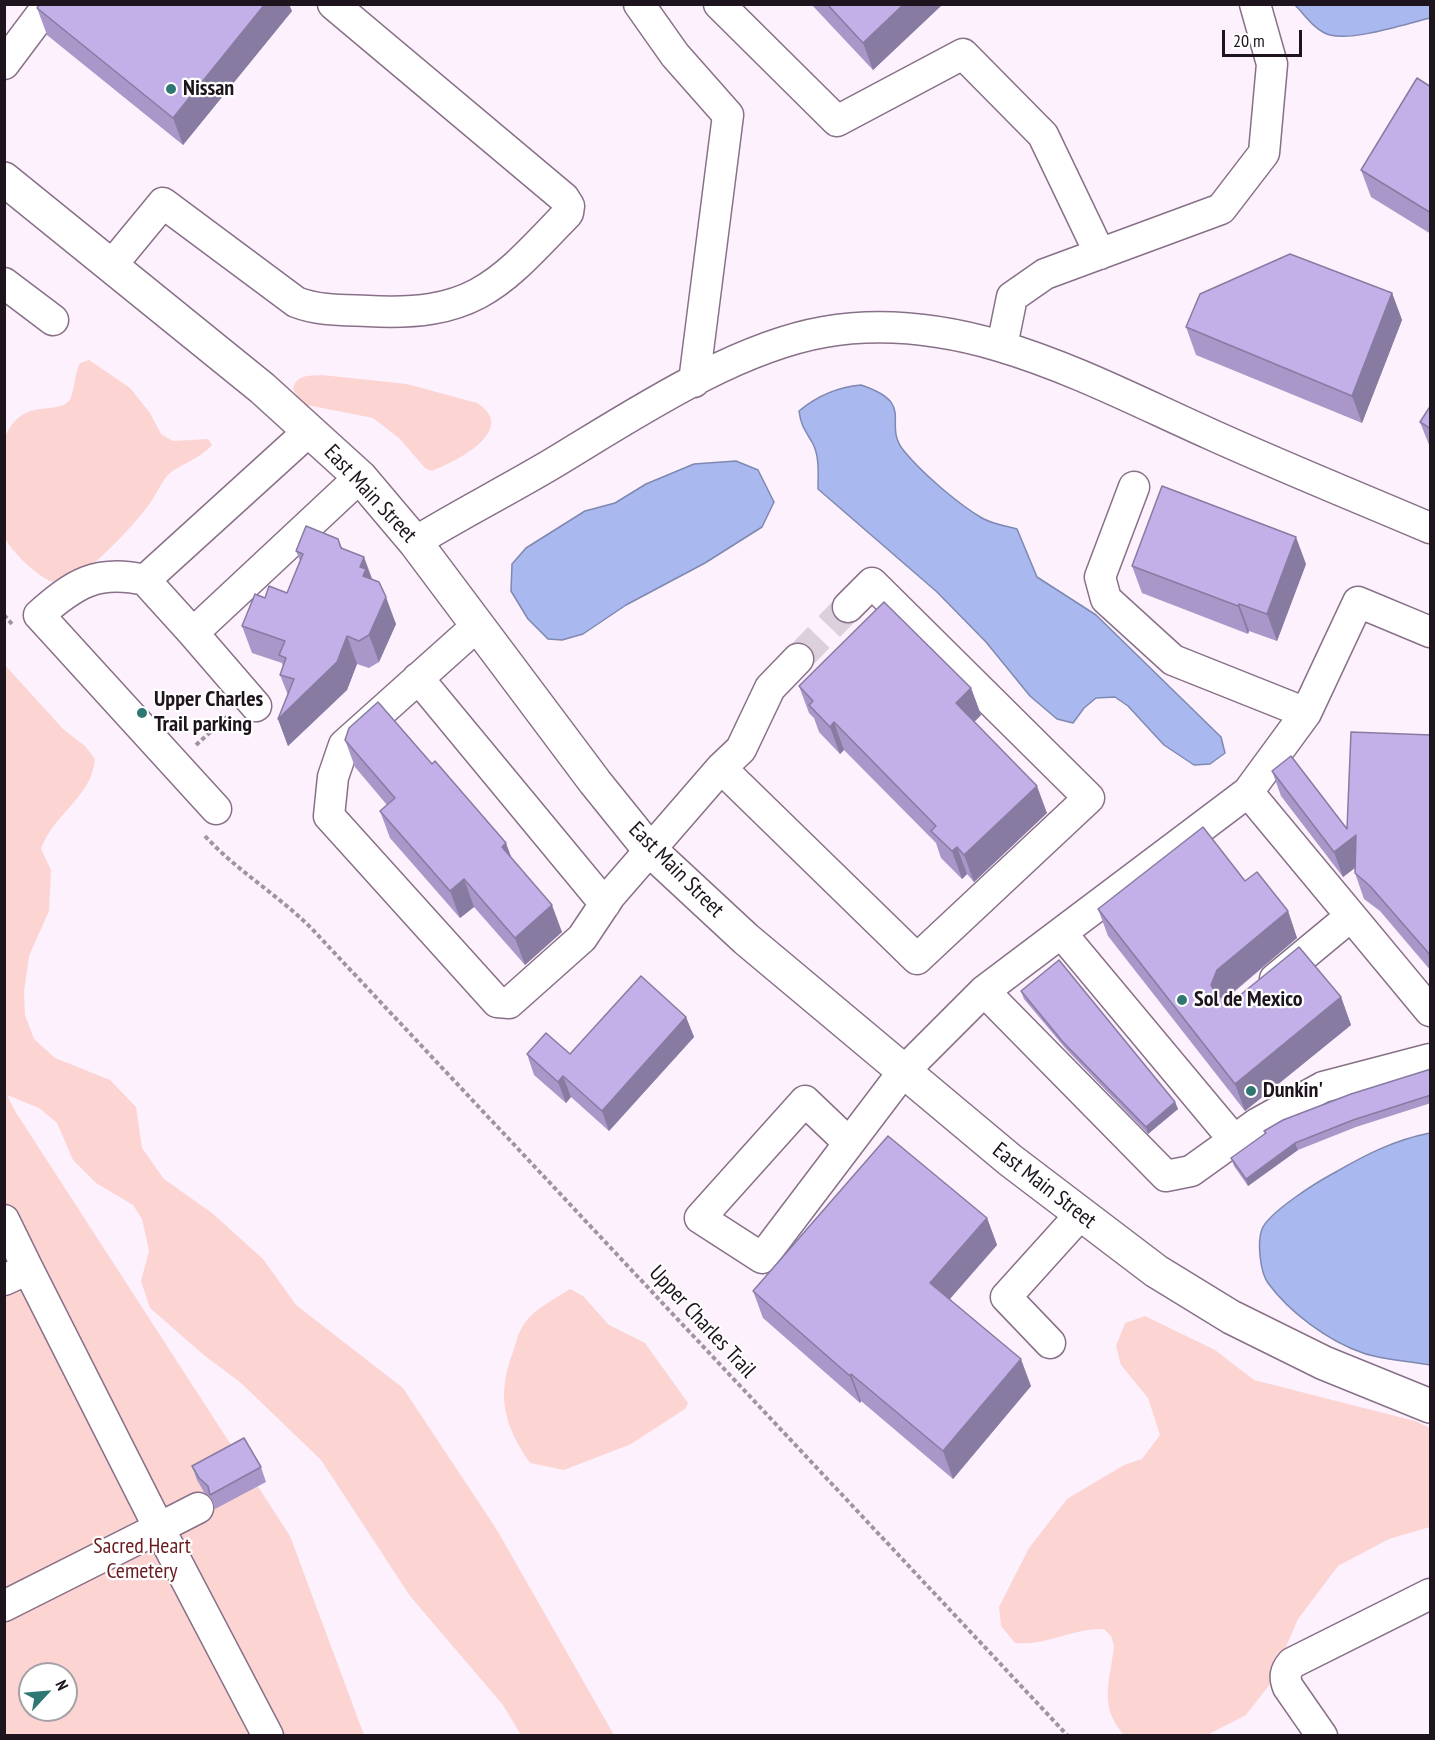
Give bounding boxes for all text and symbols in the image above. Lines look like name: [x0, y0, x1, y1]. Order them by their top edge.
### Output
scale bar: [1225, 18, 1304, 56]
text: 20 m: [1233, 29, 1265, 52]
place label: Nissan: [183, 76, 234, 102]
marker: Nissan: [164, 82, 178, 96]
street label: East Main Street: [318, 440, 422, 548]
place label: Upper Charles Trail parking: [154, 687, 263, 738]
marker: Upper Charles Trail parking: [135, 706, 149, 720]
street label: East Main Street: [623, 817, 729, 923]
place label: Sol de Mexico: [1194, 987, 1303, 1013]
marker: Sol de Mexico: [1175, 993, 1189, 1007]
place label: Dunkin': [1263, 1078, 1323, 1104]
marker: Dunkin': [1244, 1084, 1258, 1098]
street label: East Main Street: [987, 1137, 1101, 1235]
street label: Upper Charles Trail: [643, 1260, 761, 1384]
park label: Sacred Heart Cemetery: [93, 1534, 191, 1586]
north arrow: [18, 1662, 78, 1722]
text: N: [51, 1677, 73, 1693]

